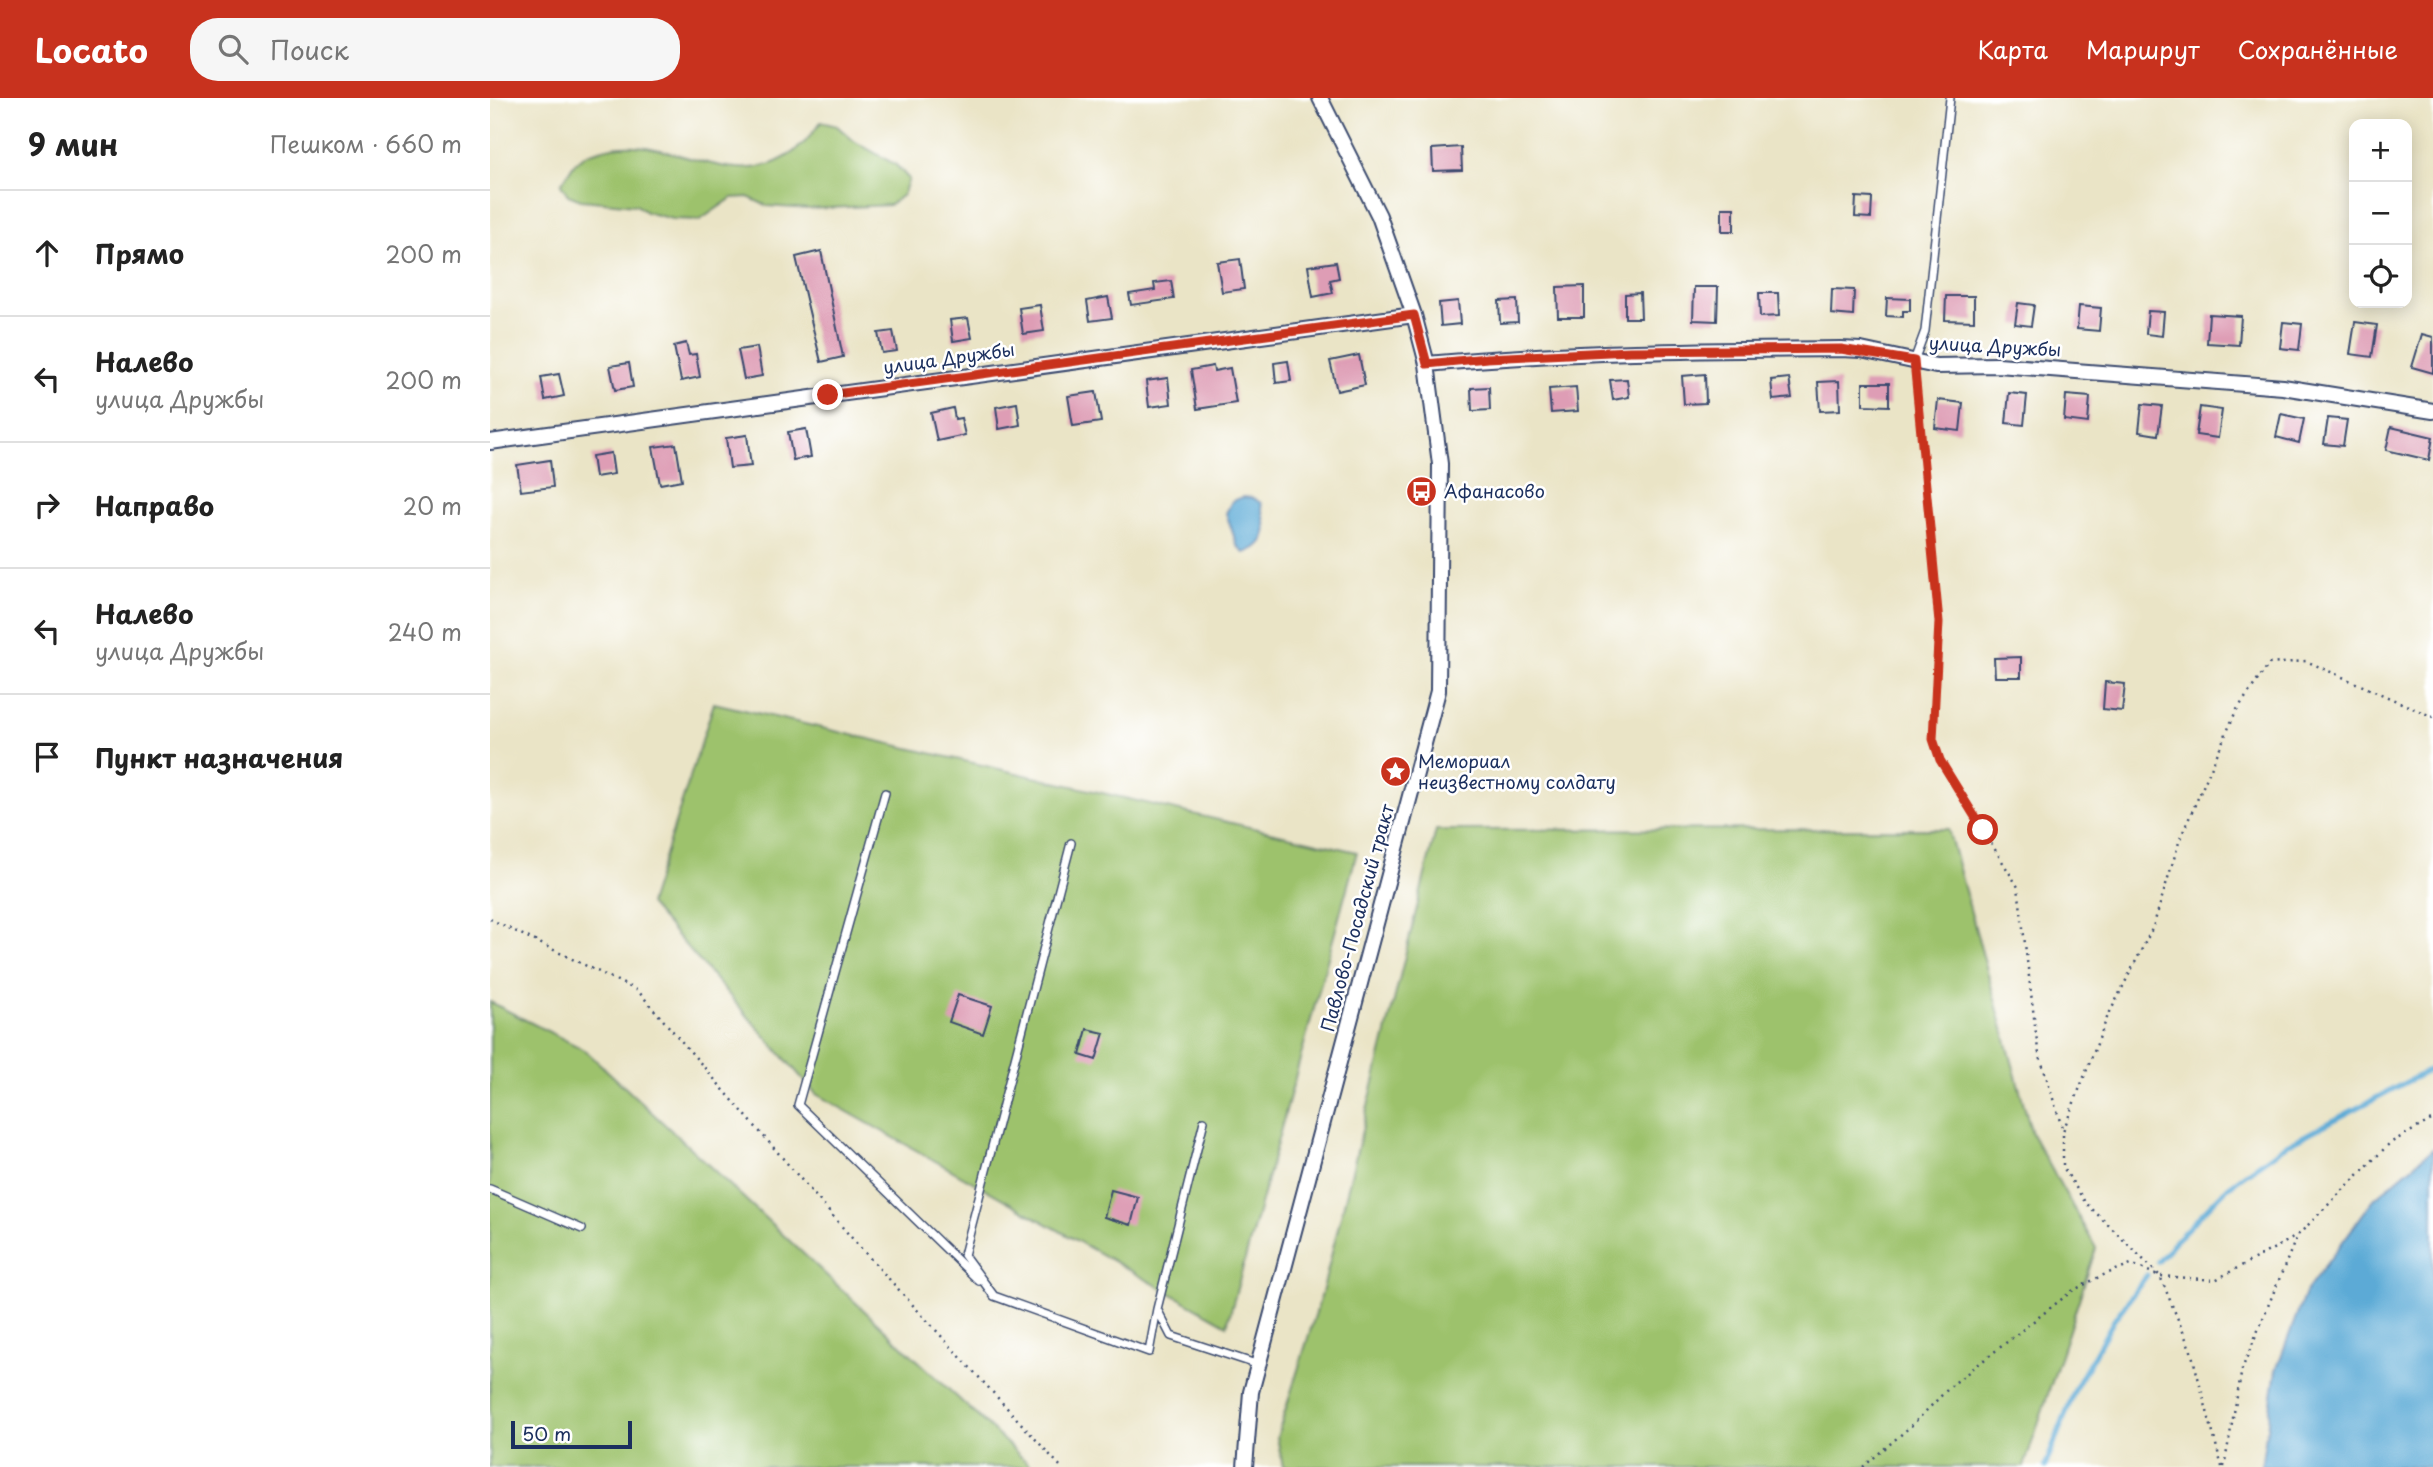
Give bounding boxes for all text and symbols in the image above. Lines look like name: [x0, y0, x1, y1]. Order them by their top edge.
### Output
search box: [190, 18, 680, 81]
text: Locato: [35, 24, 148, 74]
icon: search: [214, 30, 252, 68]
text: Поиск: [270, 30, 349, 69]
text: Карта: [1977, 31, 2048, 67]
text: Маршрут: [2086, 31, 2200, 67]
text: Сохранённые: [2238, 31, 2398, 67]
map controls: [2349, 119, 2412, 308]
button: +: [2349, 119, 2412, 182]
text: 9 мин: [28, 121, 118, 166]
text: Пешком · 660 m: [270, 126, 462, 161]
button: −: [2349, 182, 2412, 245]
icon: ahead: [28, 234, 66, 272]
text: Прямо: [95, 234, 184, 273]
text: 200 m: [385, 236, 462, 271]
button: locate: [2349, 245, 2412, 308]
street label: улица Дружбы: [1928, 329, 2062, 362]
street label: улица Дружбы: [881, 335, 1016, 380]
text: Налево: [95, 342, 193, 381]
icon: left: [28, 360, 66, 398]
text: 200 m: [385, 362, 462, 397]
route end: [812, 379, 843, 410]
text: улица Дружбы: [95, 381, 264, 416]
bus stop icon: Афанасово: [1404, 475, 1438, 509]
place label: Афанасово: [1444, 477, 1545, 504]
icon: right: [28, 486, 66, 524]
text: Направо: [95, 486, 214, 525]
text: 20 m: [403, 488, 462, 523]
text: Налево: [95, 594, 193, 633]
icon: left: [28, 612, 66, 650]
text: 240 m: [388, 614, 462, 649]
text: улица Дружбы: [95, 633, 264, 668]
icon: arrive: [28, 738, 66, 776]
text: Пункт назначения: [95, 738, 343, 777]
place label: Мемориал неизвестному солдату: [1418, 747, 1616, 795]
place icon: Мемориал неизвестному солдату: [1378, 755, 1412, 789]
street label: Павлово-Посадский тракт: [1313, 800, 1400, 1034]
route start: [1967, 814, 1998, 845]
scale bar: [511, 1418, 632, 1450]
text: 50 m: [522, 1419, 571, 1447]

